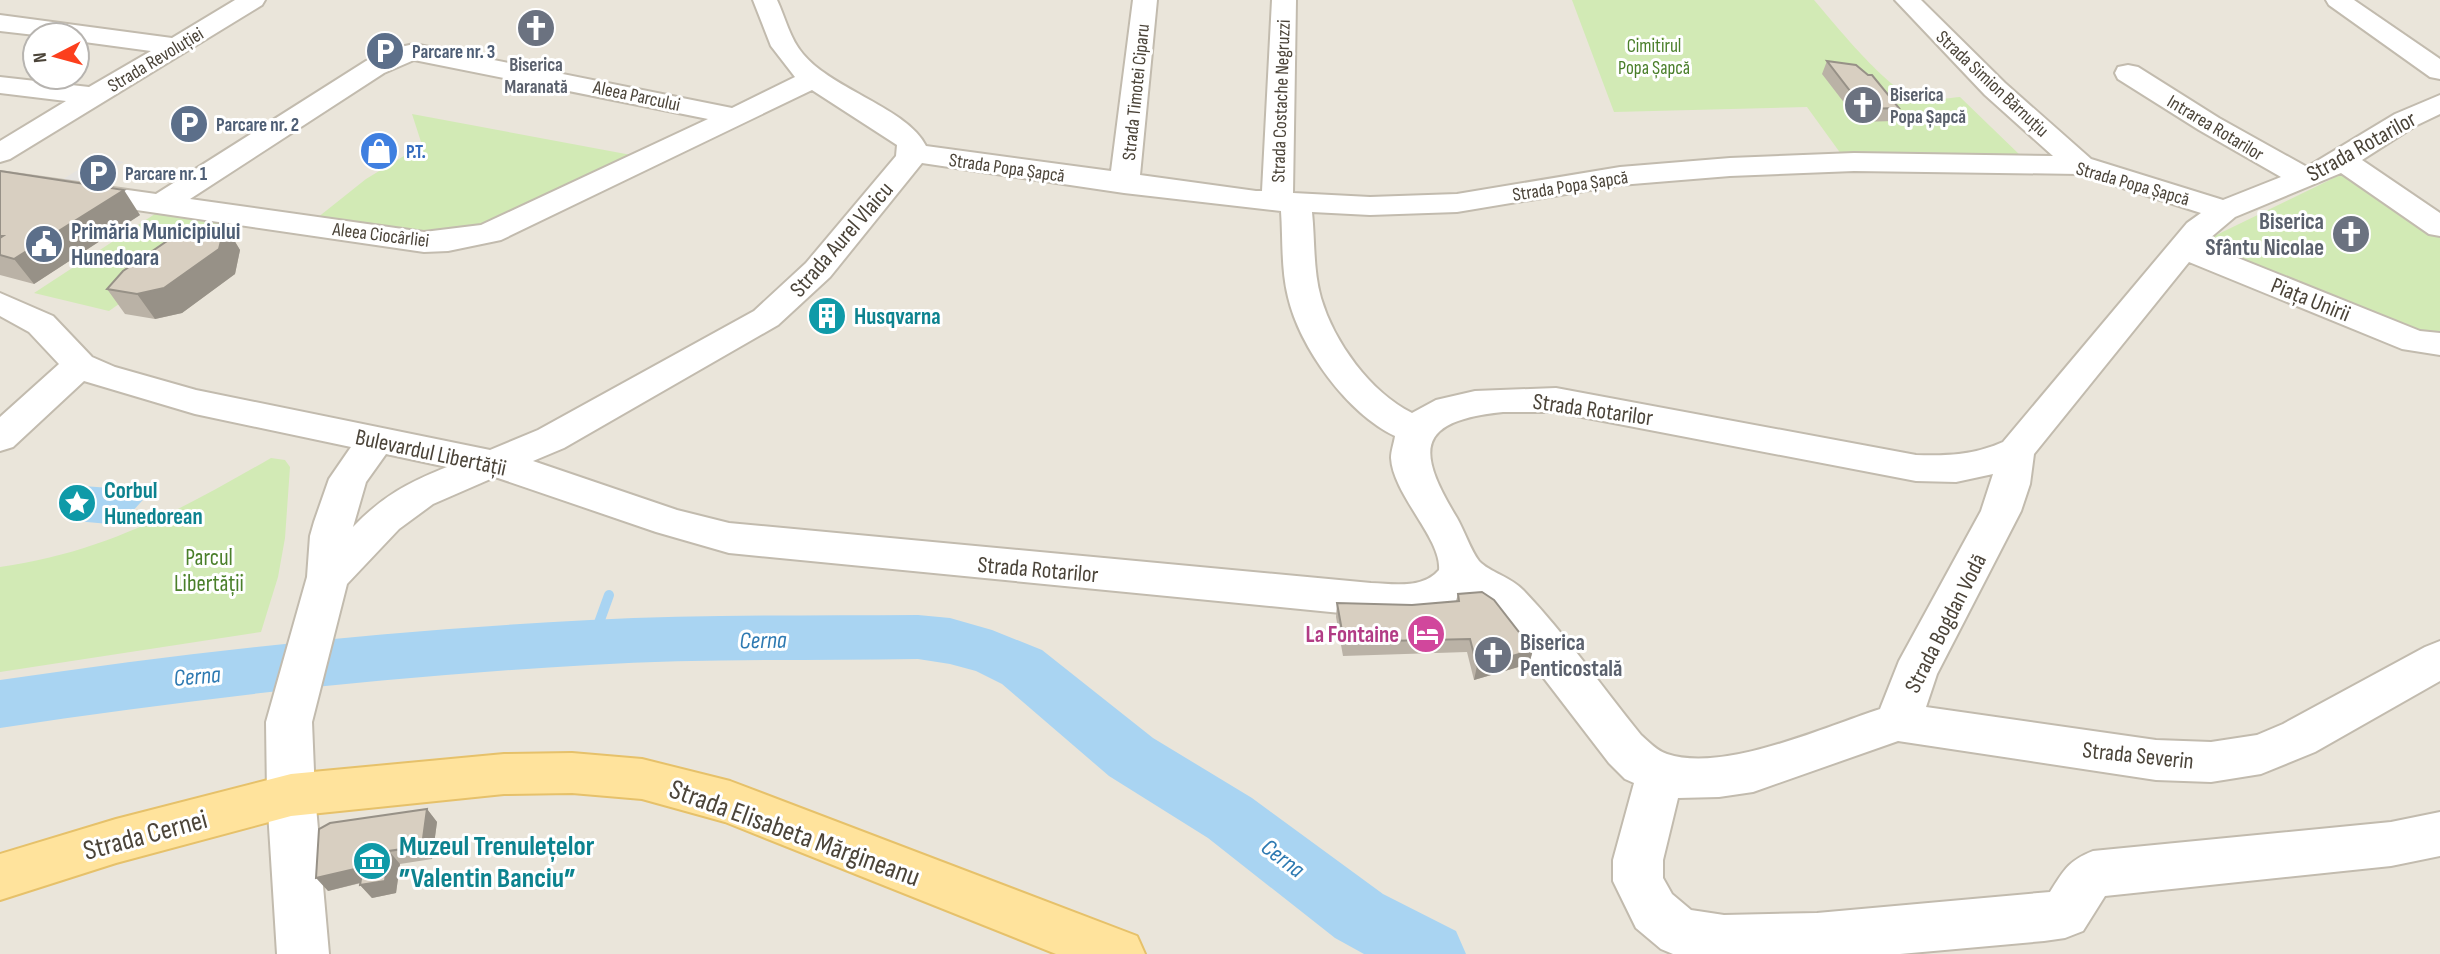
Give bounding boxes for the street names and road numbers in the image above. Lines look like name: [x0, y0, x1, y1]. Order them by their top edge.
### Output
street label: Strada Costache Negruzzi: [1267, 19, 1296, 183]
street label: Strada Revoluției: [104, 23, 208, 98]
street label: Strada Timotei Ciparu: [1118, 23, 1155, 162]
street label: Strada Simion Bărnuțiu: [1931, 26, 2053, 142]
street label: Aleea Parcului: [590, 76, 682, 117]
street label: Intrarea Rotarilor: [2163, 90, 2268, 166]
street label: Strada Rotarilor: [2302, 105, 2422, 188]
street label: Strada Popa Șapcă: [947, 149, 1066, 188]
street label: Strada Popa Șapcă: [2073, 157, 2192, 212]
street label: Strada Popa Șapcă: [1511, 166, 1630, 207]
street label: Strada Aurel Vlaicu: [784, 176, 899, 303]
street label: Aleea Ciocârliei: [330, 218, 430, 253]
street label: Piața Unirii: [2267, 271, 2354, 328]
street label: Strada Rotarilor: [1531, 388, 1655, 432]
street label: Bulevardul Libertății: [353, 423, 509, 483]
street label: Strada Bogdan Vodă: [1899, 549, 1993, 698]
street label: Strada Rotarilor: [976, 551, 1100, 589]
street label: Strada Severin: [2081, 736, 2195, 776]
street label: Strada Elisabeta Mărgineanu: [665, 773, 924, 894]
street label: Strada Cernei: [80, 803, 211, 868]

